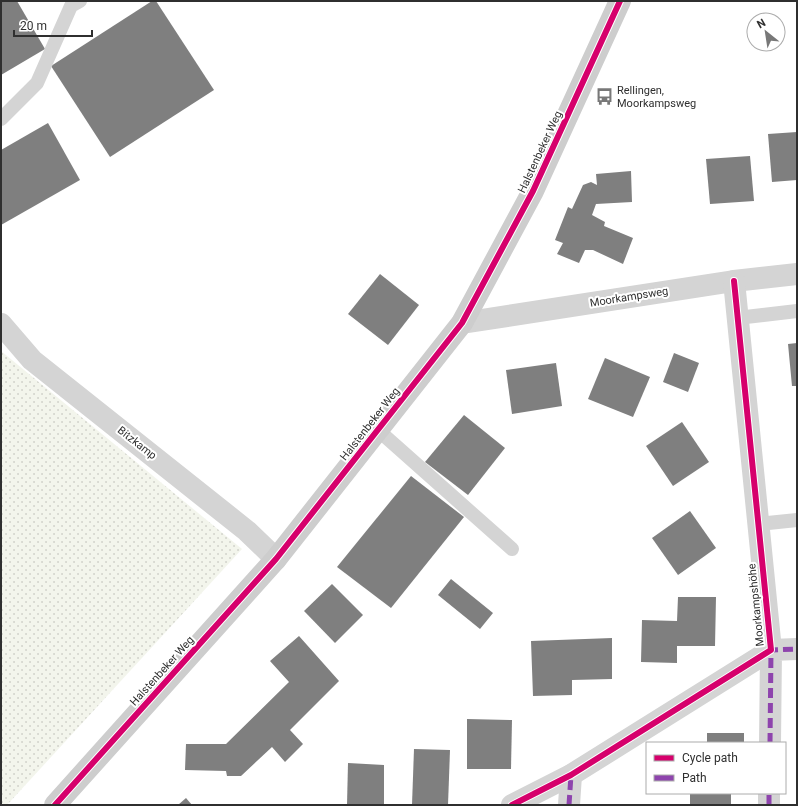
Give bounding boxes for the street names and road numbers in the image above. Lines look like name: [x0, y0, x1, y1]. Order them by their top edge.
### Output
street label: Halstenbeker Weg: [515, 109, 565, 195]
street label: Moorkampsweg: [589, 284, 669, 310]
street label: Halstenbeker Weg: [337, 385, 403, 463]
street label: Bitzkamp: [115, 424, 159, 462]
street label: Moorkampshöhe: [745, 563, 767, 647]
street label: Halstenbeker Weg: [127, 634, 197, 708]

